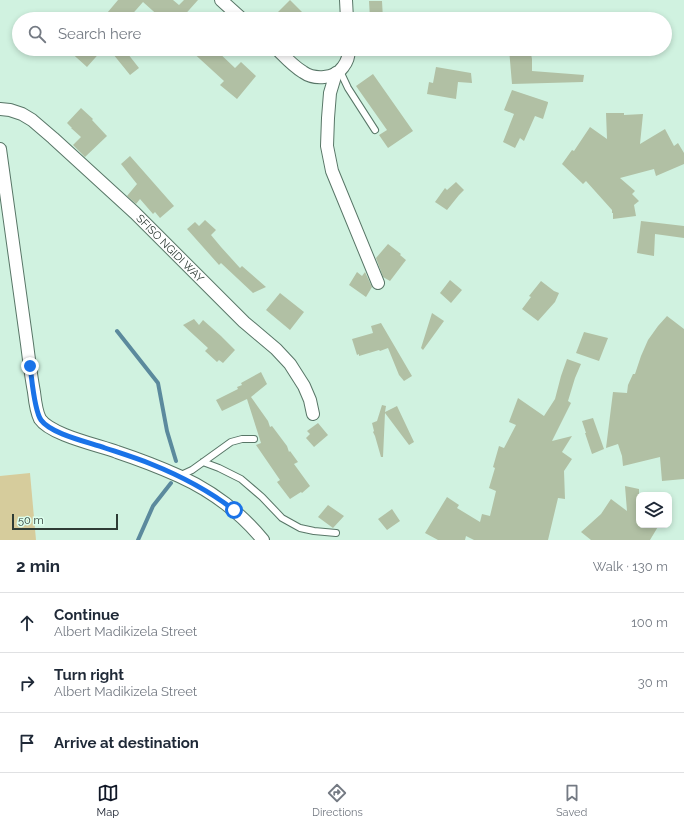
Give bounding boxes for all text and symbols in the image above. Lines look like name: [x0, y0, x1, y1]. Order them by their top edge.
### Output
search box: [12, 12, 672, 56]
icon: search: [26, 23, 48, 45]
text: Search here: [58, 25, 141, 43]
street label: SFISO NGIDI WAY: [133, 212, 206, 285]
route end: [21, 357, 39, 375]
map controls: [636, 492, 672, 528]
button: layers: [636, 492, 672, 528]
route start: [225, 501, 243, 519]
scale bar: [12, 512, 118, 531]
text: 50 m: [18, 514, 44, 527]
text: 2 min: [16, 556, 60, 576]
text: Walk · 130 m: [593, 559, 668, 574]
text: Continue: [54, 606, 119, 624]
icon: ahead: [16, 612, 38, 634]
text: 100 m: [631, 615, 668, 630]
text: Albert Madikizela Street: [54, 624, 197, 639]
text: Turn right: [54, 666, 124, 684]
icon: right: [16, 672, 38, 694]
text: 30 m: [638, 675, 668, 690]
text: Albert Madikizela Street: [54, 684, 197, 699]
icon: arrive: [16, 732, 38, 754]
text: Arrive at destination: [54, 734, 199, 752]
tab: Map: [97, 782, 119, 819]
tab: Directions: [312, 782, 363, 819]
tab: Saved: [556, 782, 587, 819]

